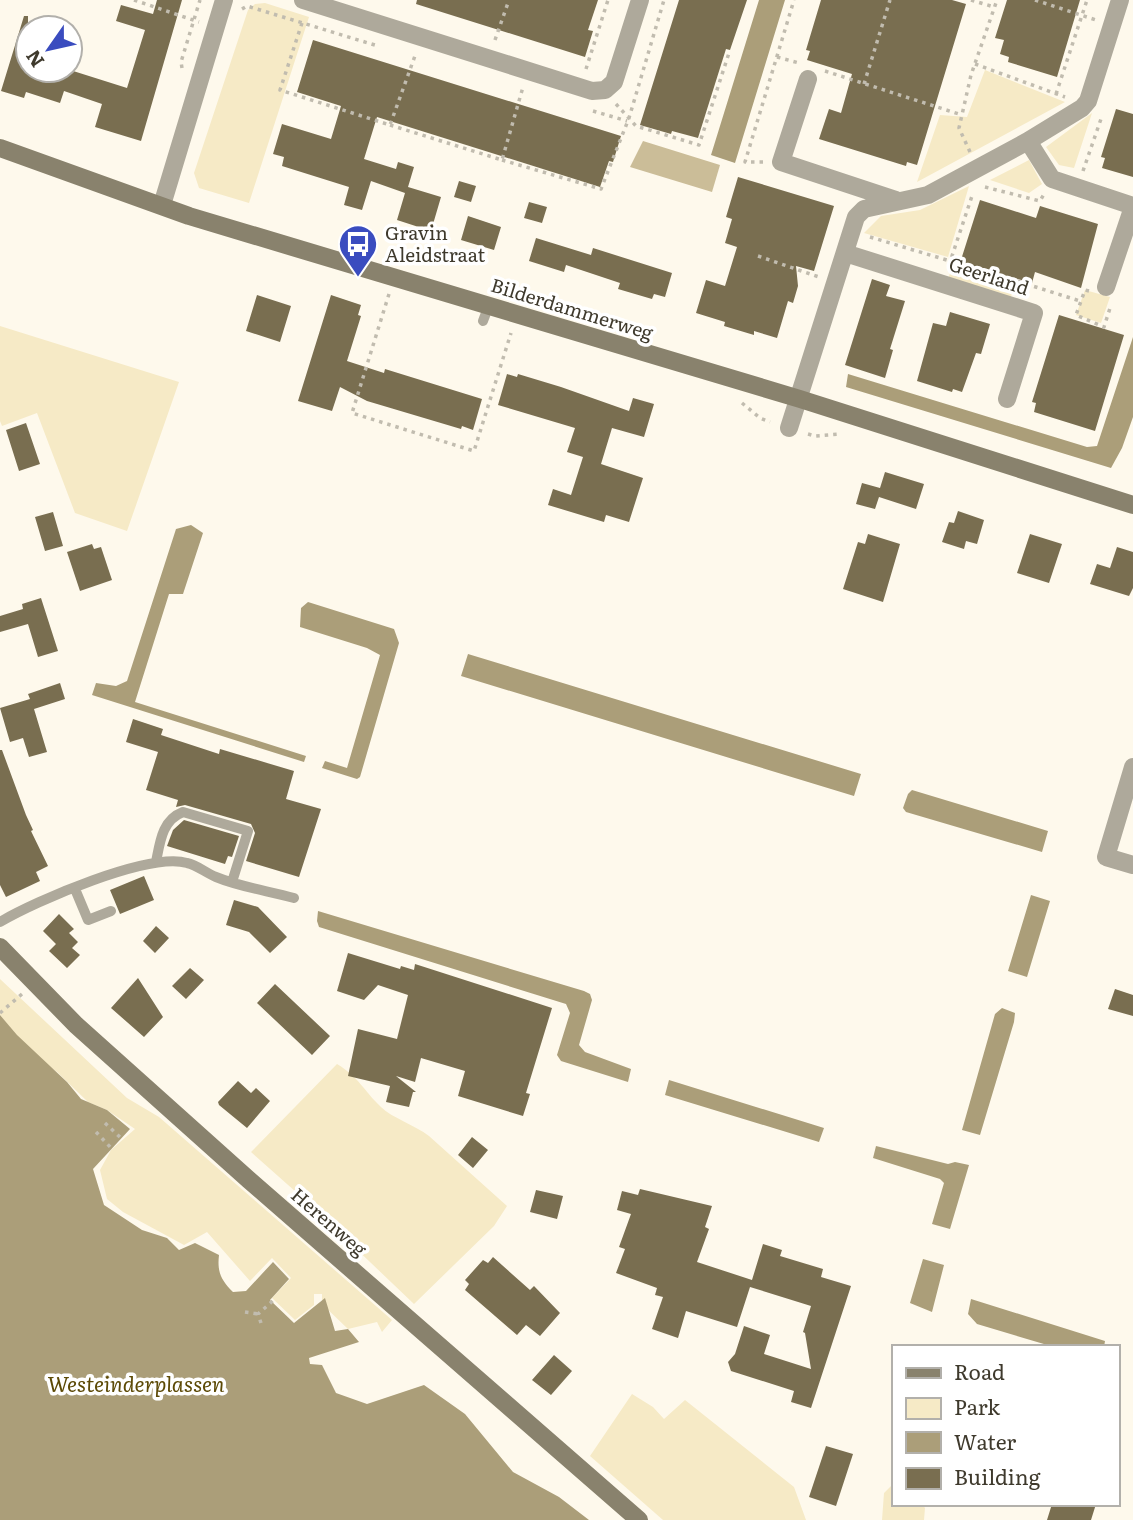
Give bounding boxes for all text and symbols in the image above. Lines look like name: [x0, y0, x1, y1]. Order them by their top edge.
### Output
north arrow: [14, 14, 84, 84]
text: N: [18, 45, 50, 74]
place label: Gravin Aleidstraat: [385, 218, 486, 268]
bus stop icon: Gravin Aleidstraat: [337, 223, 379, 278]
street label: Geerland: [946, 249, 1033, 301]
street label: Bilderdammerweg: [488, 270, 657, 346]
street label: Herenweg: [286, 1180, 374, 1262]
legend: [892, 1345, 1119, 1506]
text: Road: [954, 1355, 1005, 1386]
water label: Westeinderplassen: [47, 1367, 225, 1398]
text: Park: [954, 1390, 1000, 1421]
text: Water: [954, 1425, 1016, 1456]
text: Building: [954, 1460, 1041, 1491]

